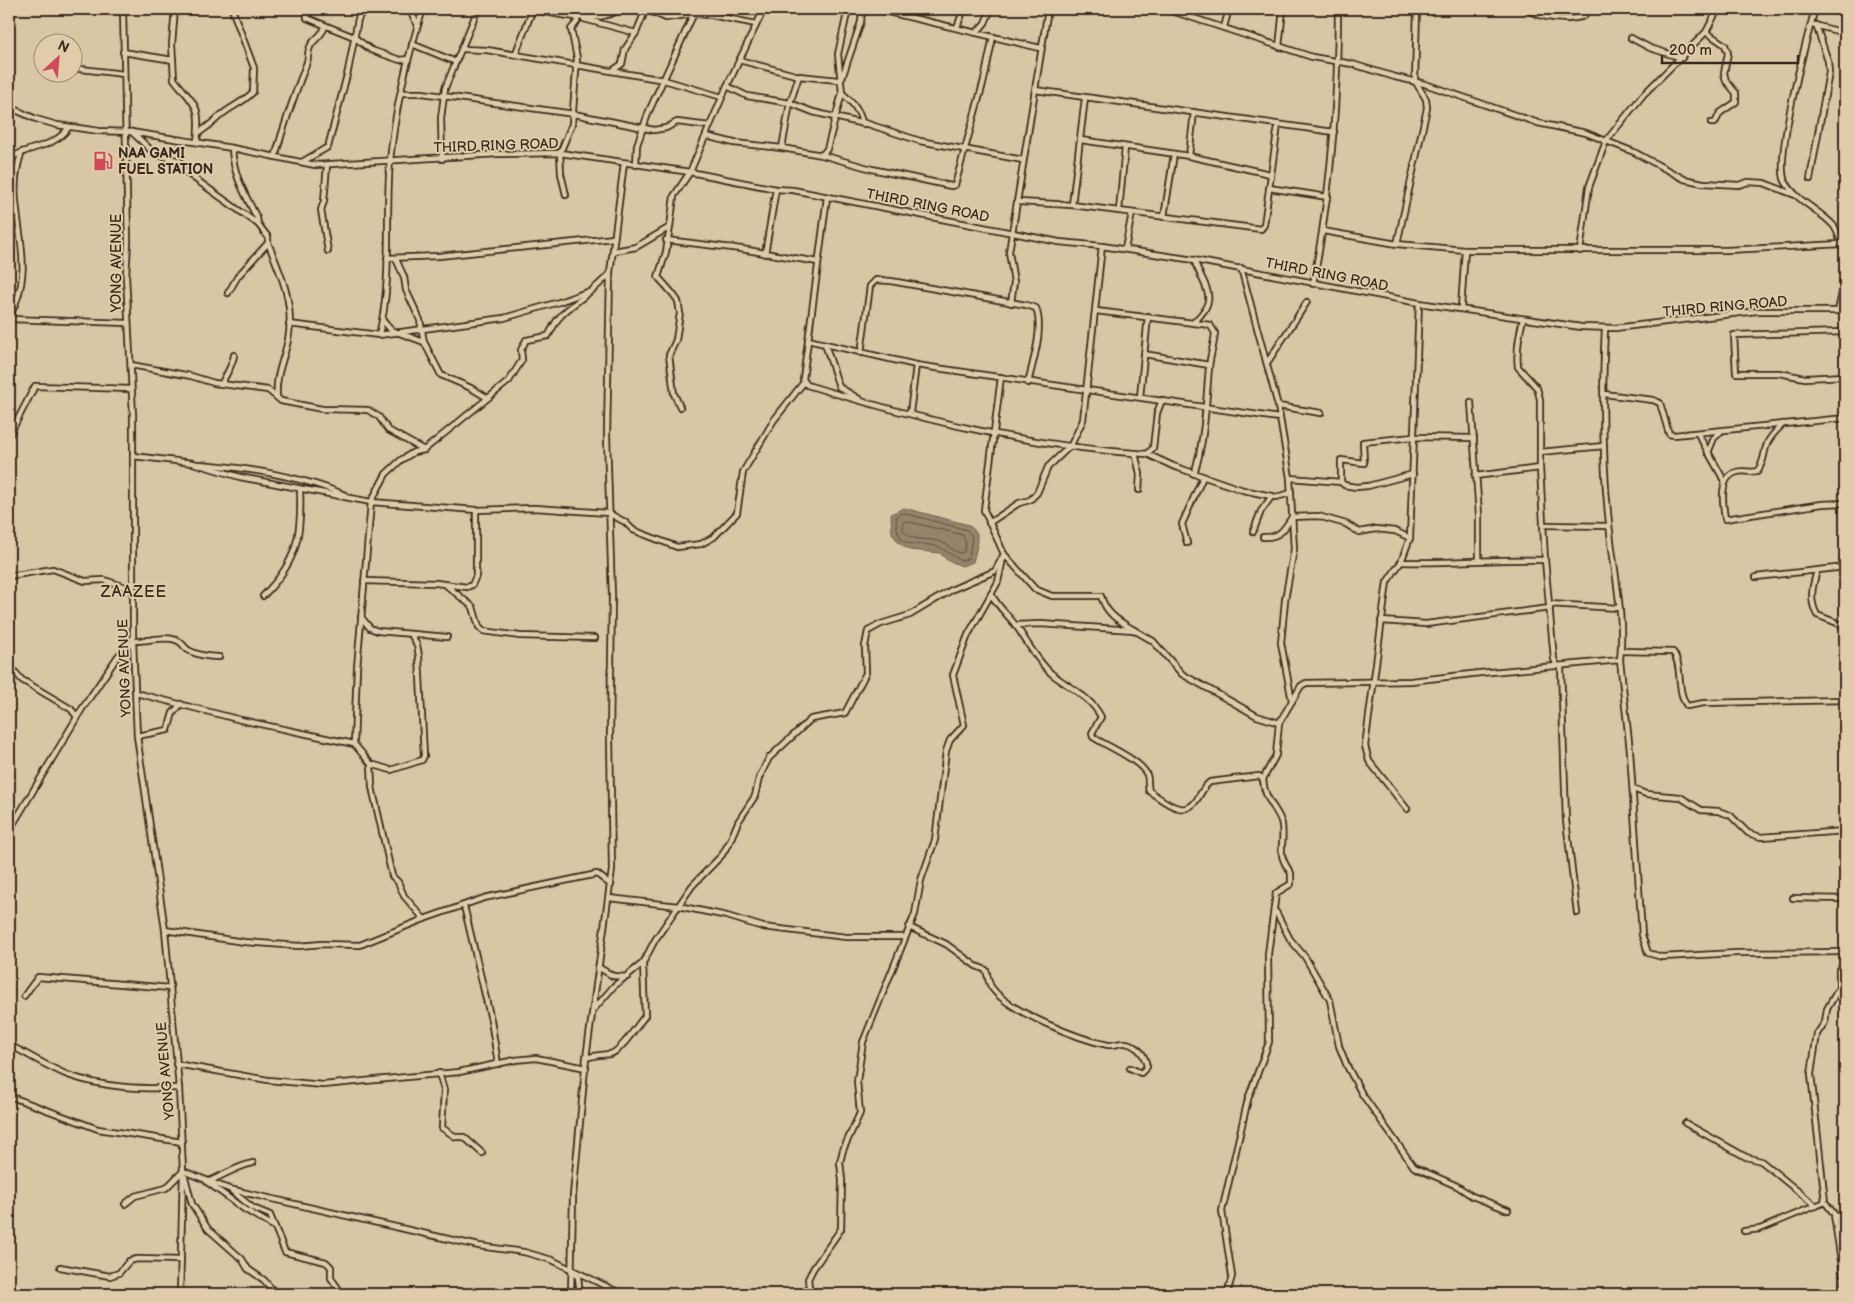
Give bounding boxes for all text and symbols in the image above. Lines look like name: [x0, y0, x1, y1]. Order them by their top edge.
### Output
north arrow: [32, 32, 82, 82]
scale bar: [1662, 32, 1798, 64]
text: N: [55, 37, 72, 57]
text: 200 m: [1669, 41, 1712, 60]
street label: THIRD RING ROAD: [433, 135, 559, 156]
place label: NAA GAMI FUEL STATION: [118, 145, 213, 178]
fuel station icon: NAA GAMI FUEL STATION: [92, 150, 114, 172]
street label: THIRD RING ROAD: [865, 185, 991, 226]
street label: YONG AVENUE: [108, 214, 125, 313]
street label: THIRD RING ROAD: [1264, 254, 1390, 295]
street label: THIRD RING ROAD: [1662, 293, 1788, 320]
district label: ZAAZEE: [100, 583, 167, 602]
street label: YONG AVENUE: [114, 619, 135, 718]
street label: YONG AVENUE: [153, 1021, 178, 1122]

